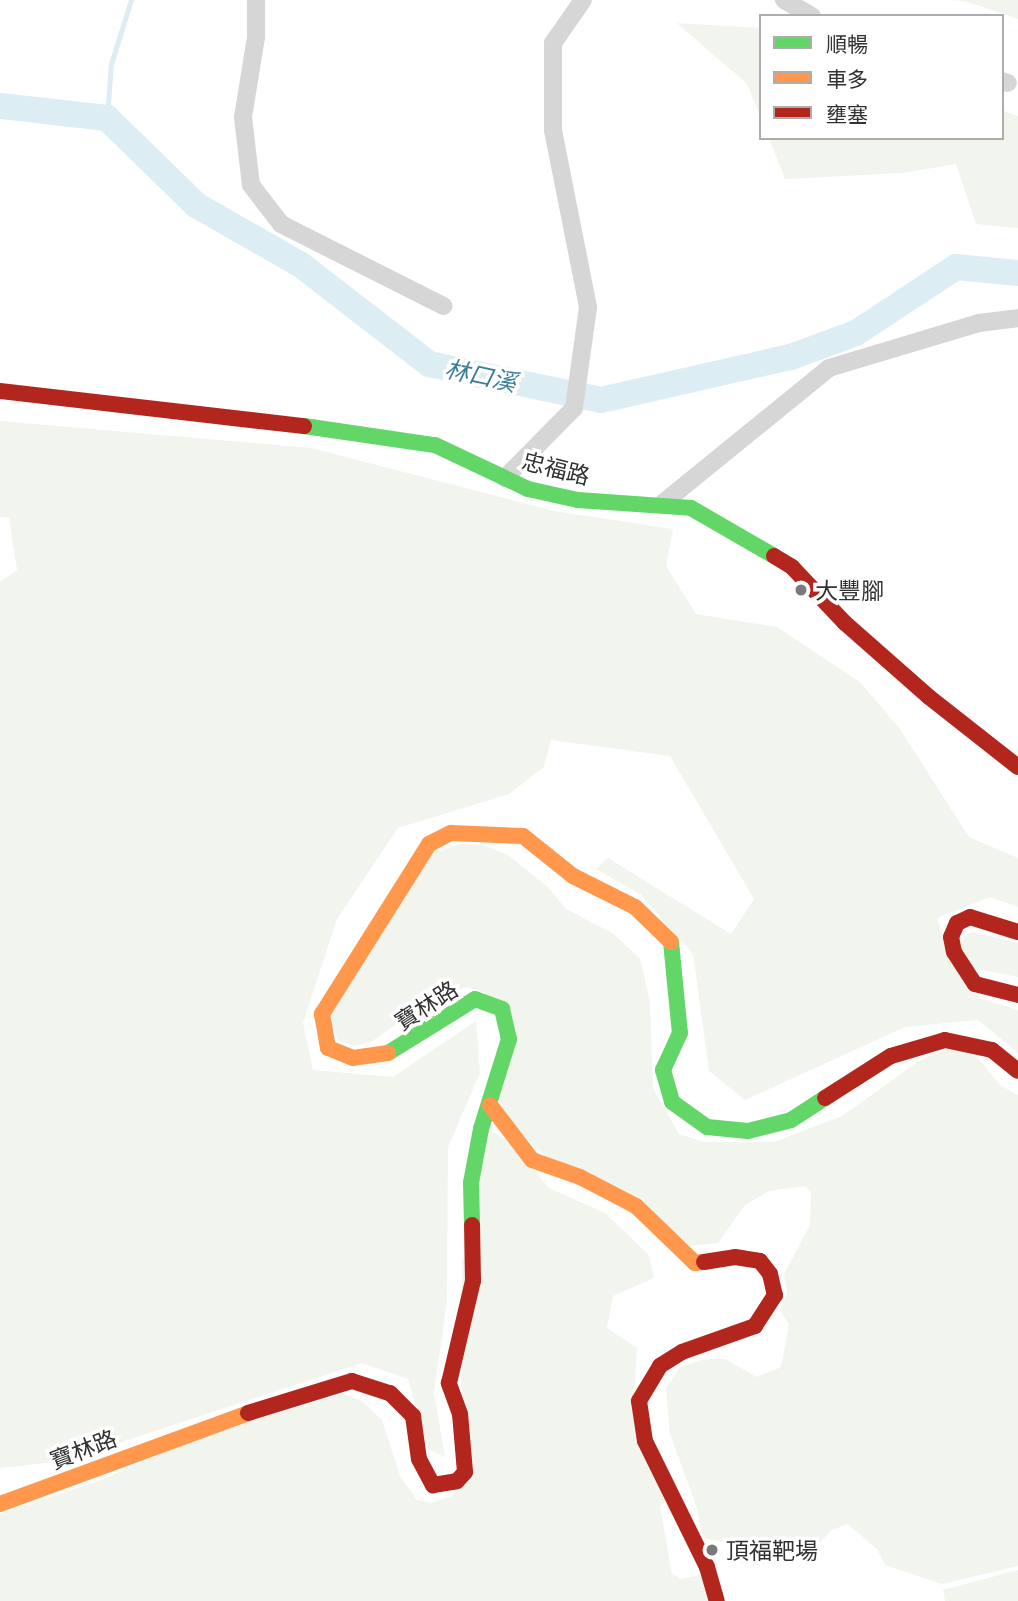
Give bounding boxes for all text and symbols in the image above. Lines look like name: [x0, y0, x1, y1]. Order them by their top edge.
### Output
legend: [759, 14, 1004, 140]
text: 順暢: [826, 30, 868, 58]
text: 車多: [826, 65, 868, 93]
text: 壅塞: [826, 100, 868, 128]
water label: 林口溪: [443, 353, 519, 397]
street label: 忠福路: [519, 446, 593, 490]
place label: 大豐腳: [815, 576, 884, 604]
marker: 大豐腳: [793, 582, 809, 598]
street label: 寶林路: [390, 975, 462, 1035]
street label: 寶林路: [46, 1424, 120, 1474]
place label: 頂福靶場: [726, 1536, 818, 1564]
marker: 頂福靶場: [704, 1542, 720, 1558]

